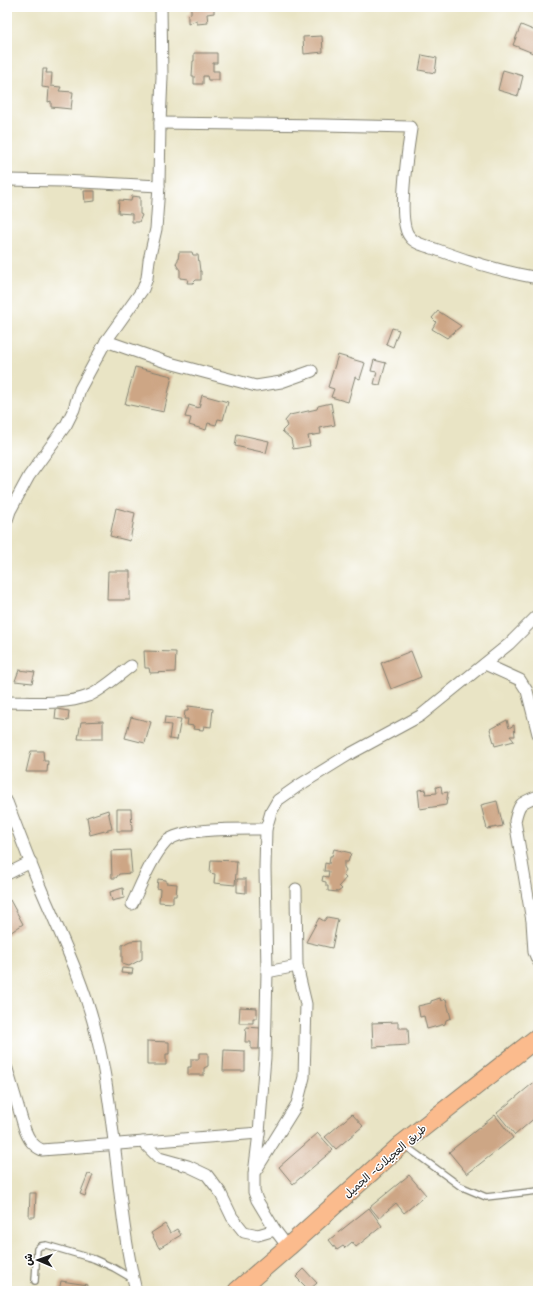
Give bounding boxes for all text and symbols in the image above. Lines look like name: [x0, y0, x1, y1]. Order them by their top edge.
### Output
street label: طريق العجيلات- الجميل: [341, 1121, 430, 1202]
north arrow: [18, 1240, 58, 1280]
text: ش: [21, 1253, 36, 1266]

